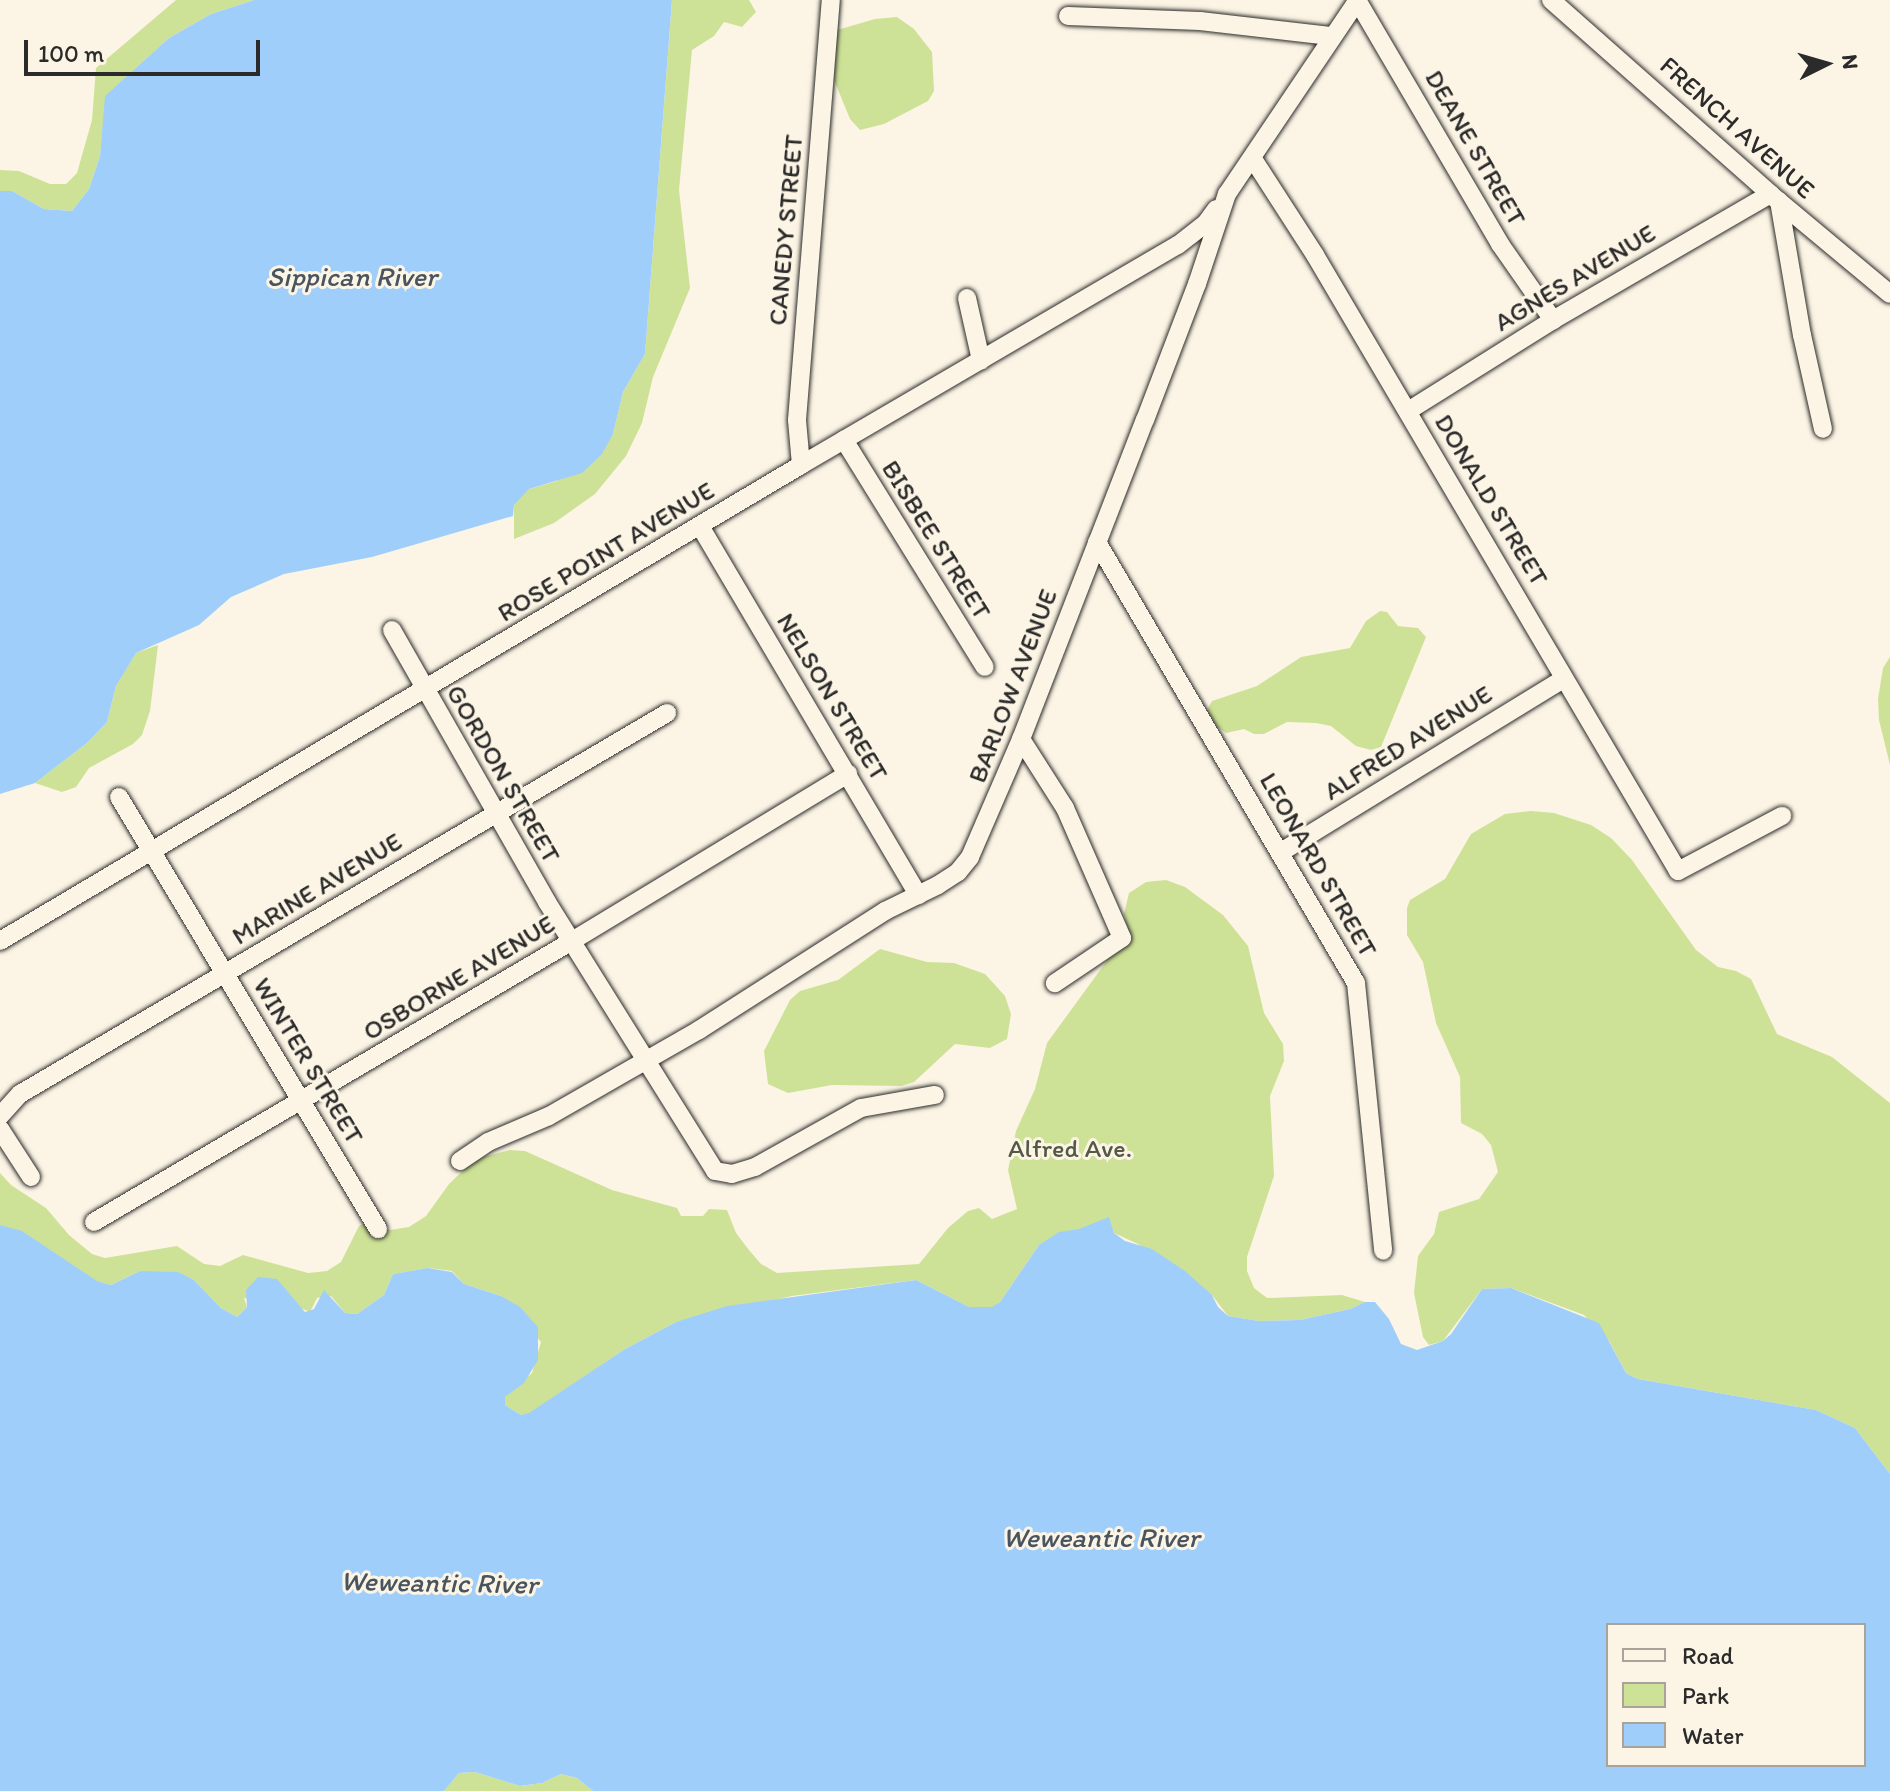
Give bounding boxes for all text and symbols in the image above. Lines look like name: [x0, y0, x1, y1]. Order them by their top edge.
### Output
scale bar: [28, 24, 264, 74]
north arrow: [1786, 24, 1866, 104]
text: 100 m: [38, 39, 104, 68]
street label: FRENCH AVENUE: [1653, 51, 1821, 205]
text: N: [1836, 53, 1865, 70]
street label: DEANE STREET: [1418, 65, 1532, 231]
street label: CANEDY STREET: [762, 133, 810, 327]
street label: AGNES AVENUE: [1489, 218, 1661, 338]
water label: Sippican River: [267, 259, 437, 293]
street label: DONALD STREET: [1427, 408, 1555, 592]
street label: BISBEE STREET: [875, 455, 997, 625]
street label: ROSE POINT AVENUE: [494, 476, 718, 628]
street label: BARLOW AVENUE: [962, 585, 1064, 787]
street label: NELSON STREET: [770, 607, 894, 787]
street label: GORDON STREET: [439, 679, 567, 869]
street label: ALFRED AVENUE: [1318, 679, 1498, 807]
street label: LEONARD STREET: [1252, 767, 1384, 963]
street label: MARINE AVENUE: [226, 826, 408, 952]
street label: OSBORNE AVENUE: [358, 909, 560, 1047]
street label: WINTER STREET: [246, 972, 370, 1150]
park label: Alfred Ave.: [1008, 1133, 1132, 1165]
water label: Weweantic River: [1003, 1520, 1199, 1554]
water label: Weweantic River: [341, 1563, 537, 1601]
legend: [1606, 1623, 1866, 1767]
text: Road: [1682, 1641, 1734, 1670]
text: Park: [1682, 1681, 1729, 1710]
text: Water: [1682, 1721, 1744, 1750]

